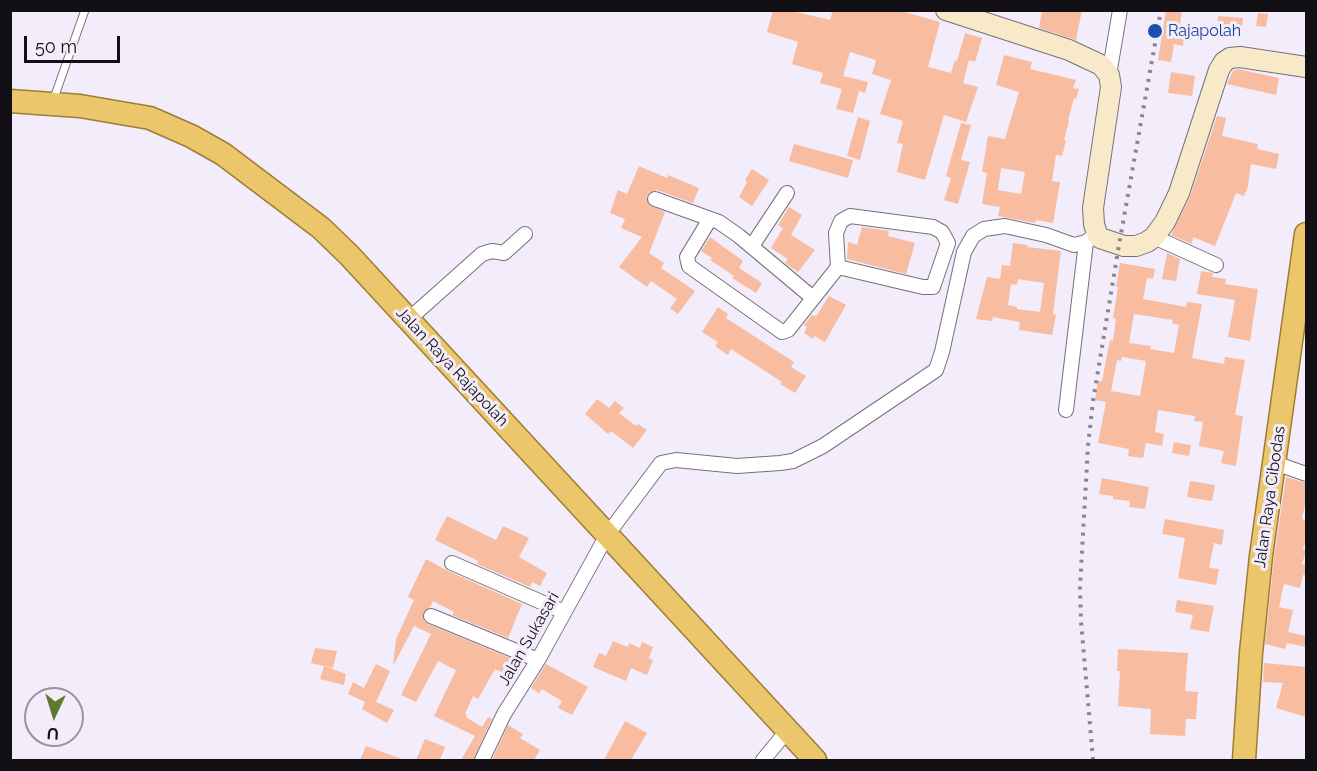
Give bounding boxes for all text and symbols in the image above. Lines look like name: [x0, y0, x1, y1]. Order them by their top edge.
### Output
place label: Rajapolah: [1168, 21, 1241, 41]
marker: Rajapolah: [1146, 22, 1164, 40]
scale bar: [27, 24, 123, 62]
text: 50 m: [35, 36, 77, 57]
street label: Jalan Raya Rajapolah: [392, 303, 512, 431]
street label: Jalan Raya Cibodas: [1251, 425, 1289, 569]
street label: Jalan Sukasari: [495, 589, 563, 689]
north arrow: [24, 687, 84, 747]
text: U: [46, 724, 60, 743]

